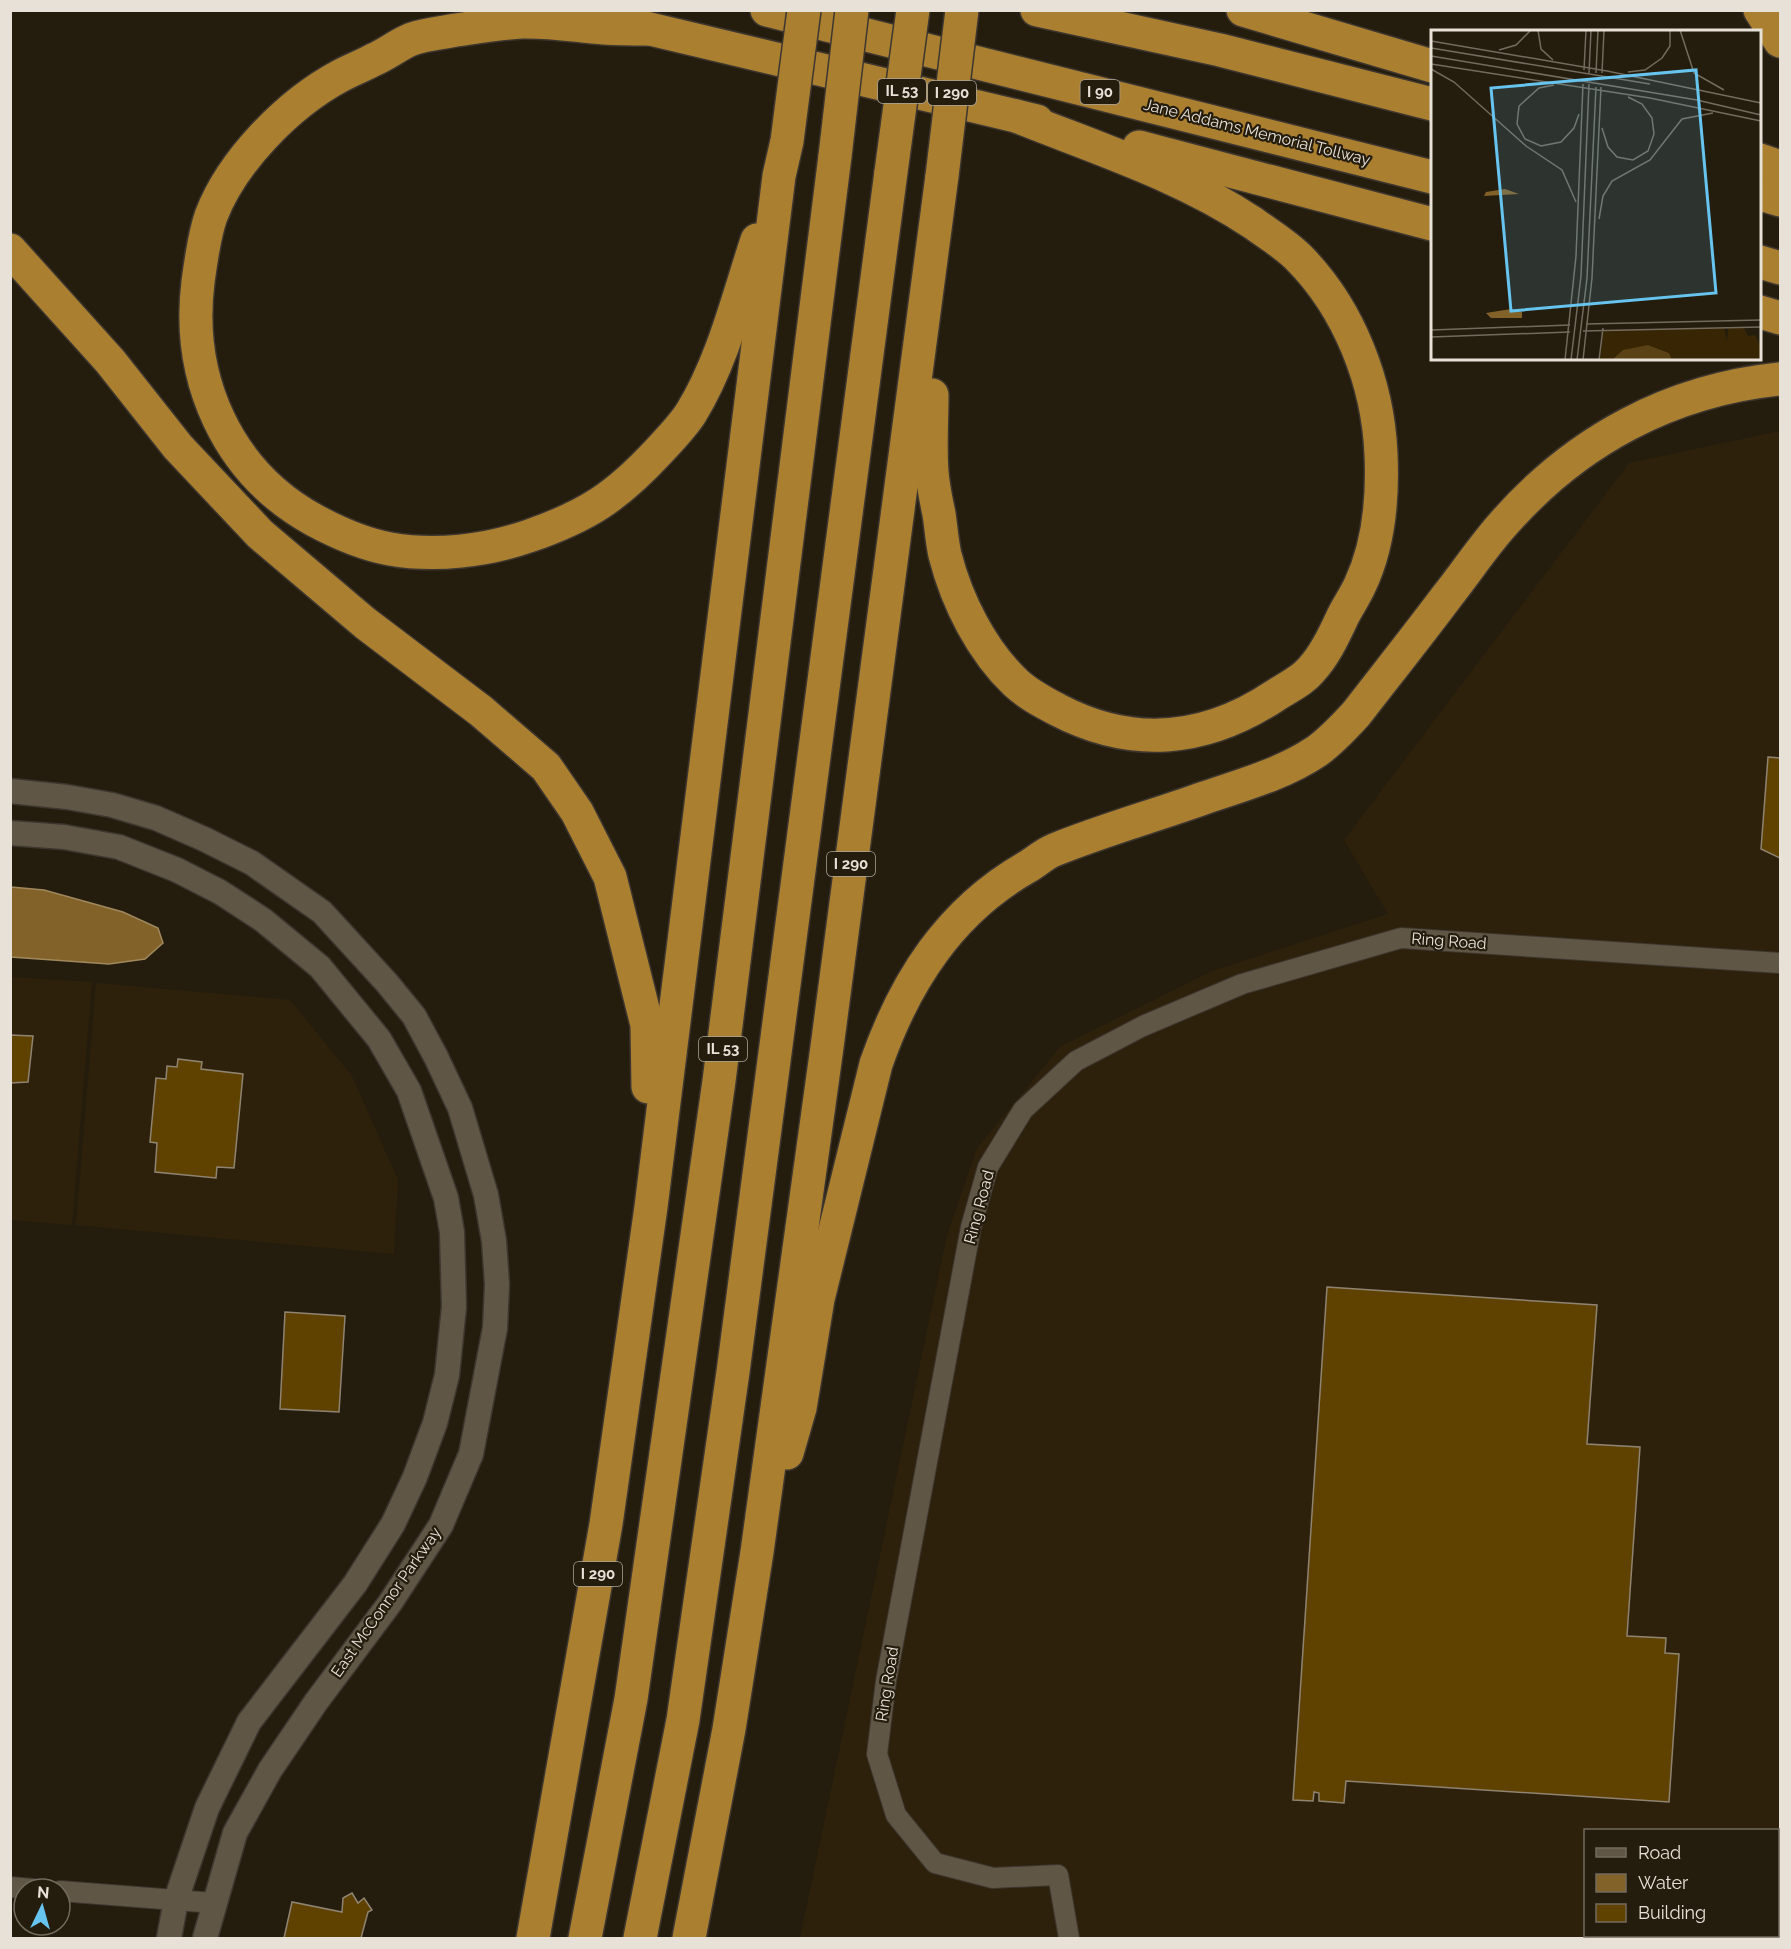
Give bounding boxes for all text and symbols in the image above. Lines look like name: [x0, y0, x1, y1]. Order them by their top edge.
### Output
inset map: [1431, 30, 1761, 360]
road number: IL 53: [878, 79, 926, 103]
road number: I 90: [1080, 80, 1120, 104]
road number: I 290: [928, 81, 976, 105]
street label: Jane Addams Memorial Tollway: [1142, 95, 1373, 169]
road number: I 290: [827, 852, 875, 876]
street label: Ring Road: [1411, 929, 1487, 953]
road number: IL 53: [699, 1037, 747, 1061]
street label: Ring Road: [960, 1168, 998, 1246]
street label: East McConnor Parkway: [327, 1523, 445, 1681]
road number: I 290: [574, 1562, 622, 1586]
street label: Ring Road: [872, 1645, 902, 1723]
legend: [1584, 1829, 1779, 1937]
text: Road: [1638, 1842, 1681, 1863]
text: Water: [1638, 1872, 1689, 1893]
north arrow: [12, 1877, 72, 1937]
text: N: [36, 1883, 50, 1903]
text: Building: [1638, 1902, 1706, 1923]

